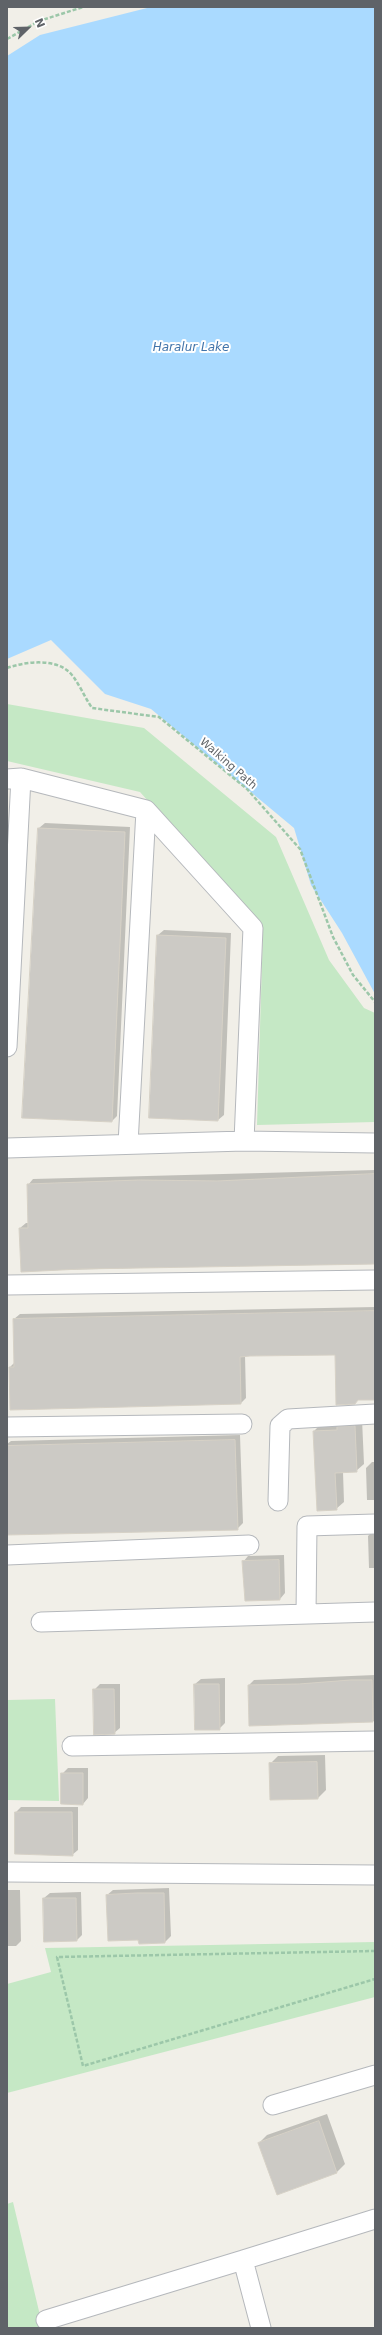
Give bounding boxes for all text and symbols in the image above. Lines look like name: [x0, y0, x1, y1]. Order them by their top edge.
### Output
north arrow: [8, 8, 48, 48]
text: N: [32, 16, 47, 30]
water label: Haralur Lake: [153, 341, 229, 355]
street label: Walking Path: [197, 736, 259, 792]

